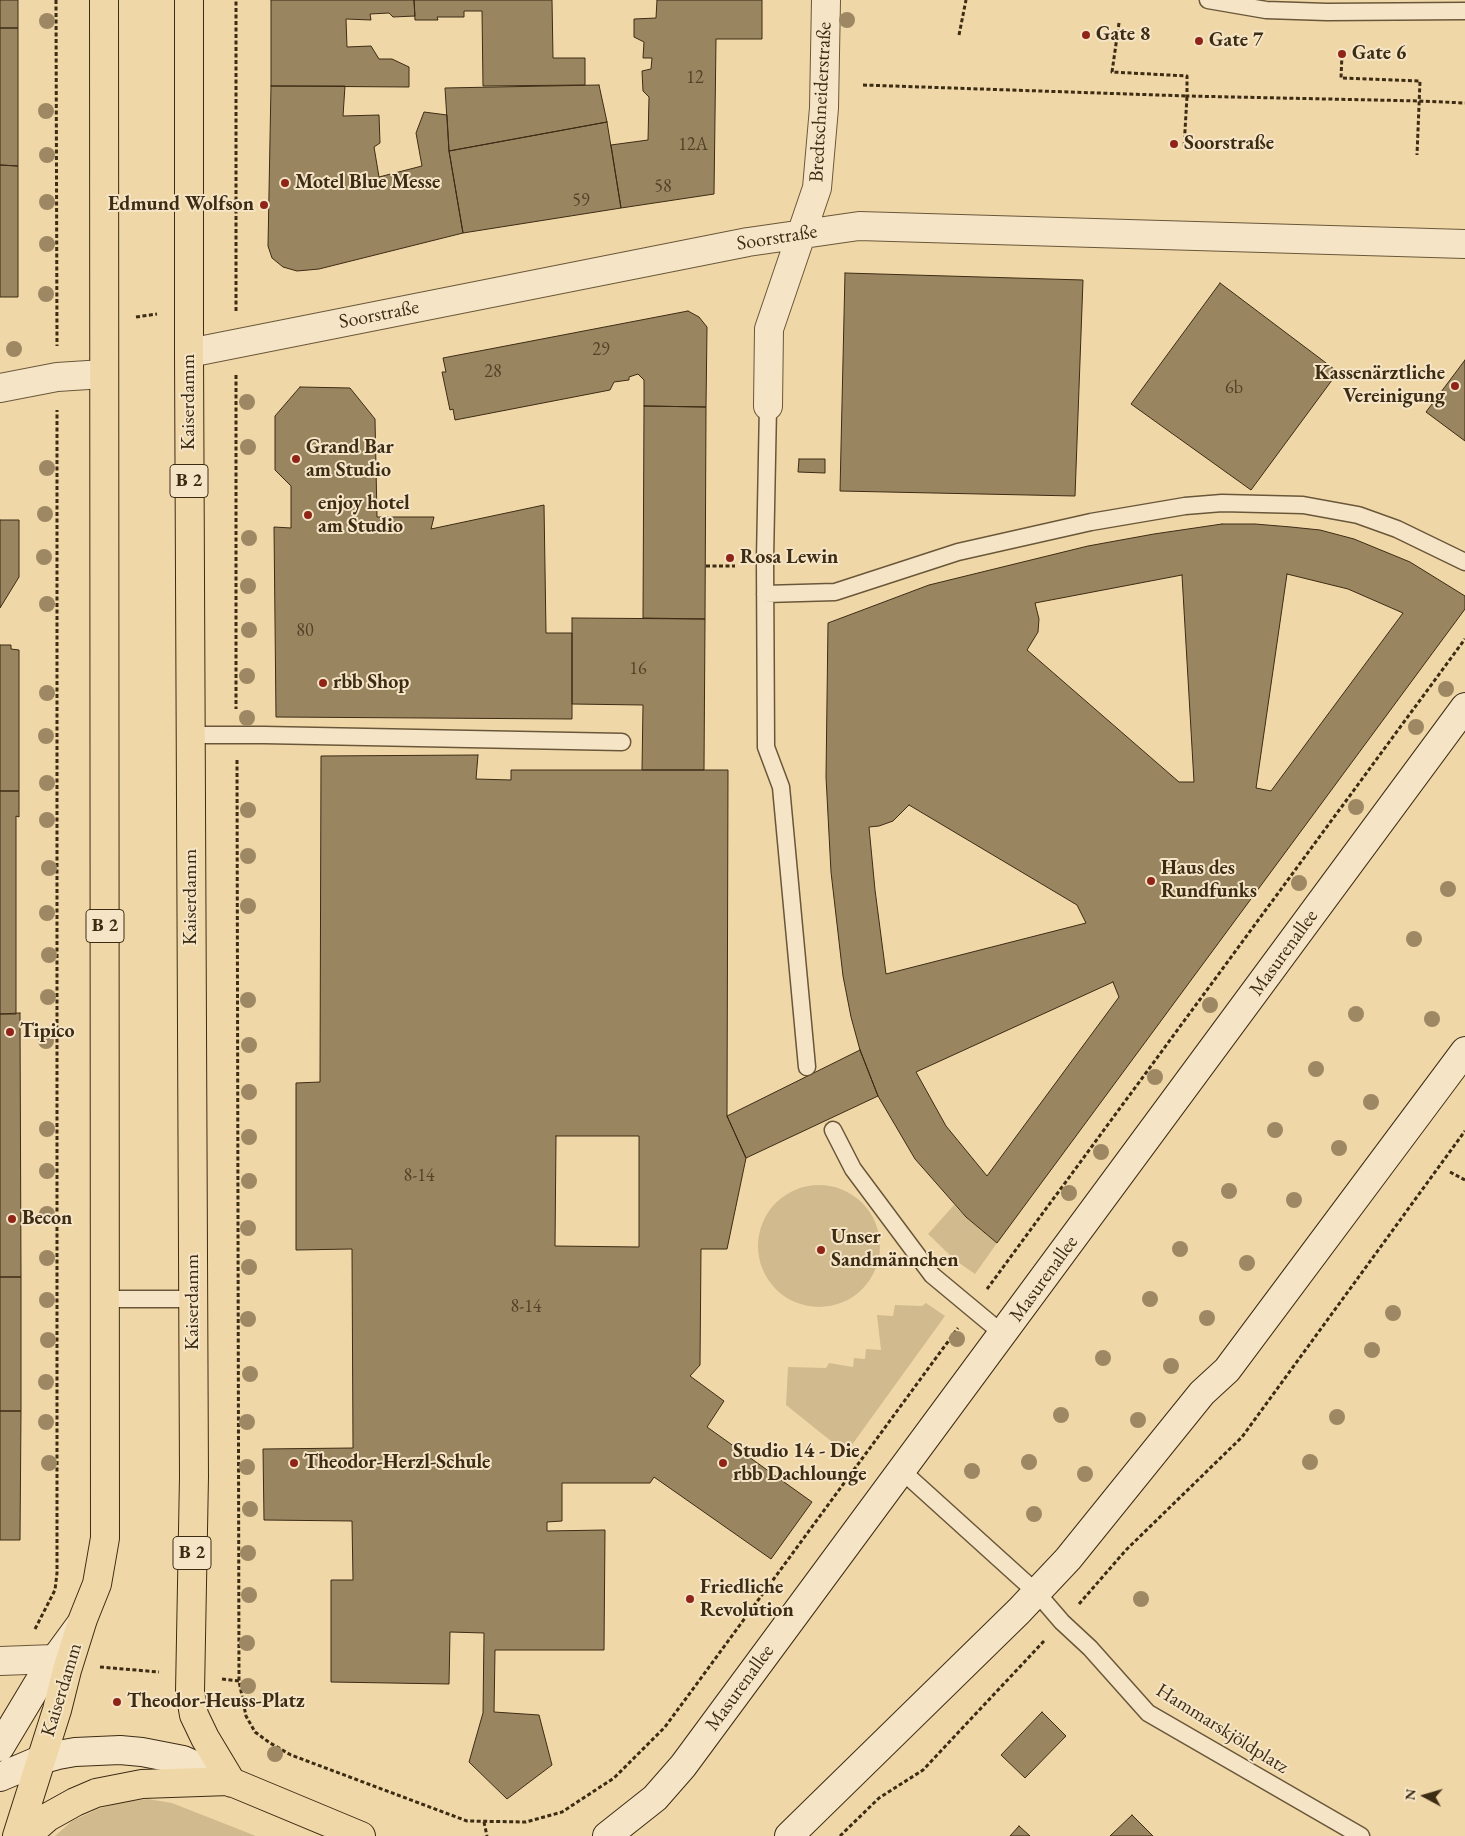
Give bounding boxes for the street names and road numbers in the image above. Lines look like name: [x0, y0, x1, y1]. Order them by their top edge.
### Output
street label: Bredtschneiderstraße: [805, 21, 837, 183]
street label: Soorstraße: [735, 220, 819, 256]
street label: Soorstraße: [337, 295, 421, 335]
street label: Kaiserdamm: [177, 354, 201, 450]
road number: B 2: [170, 464, 208, 498]
street label: Kaiserdamm: [179, 849, 203, 945]
street label: Masurenallee: [1245, 905, 1323, 1001]
road number: B 2: [86, 909, 124, 942]
street label: Masurenallee: [1005, 1231, 1083, 1327]
street label: Kaiserdamm: [181, 1254, 205, 1350]
road number: B 2: [173, 1536, 211, 1570]
street label: Kaiserdamm: [36, 1640, 88, 1740]
street label: Masurenallee: [701, 1640, 779, 1736]
street label: Hammarskjöldplatz: [1151, 1679, 1293, 1779]

